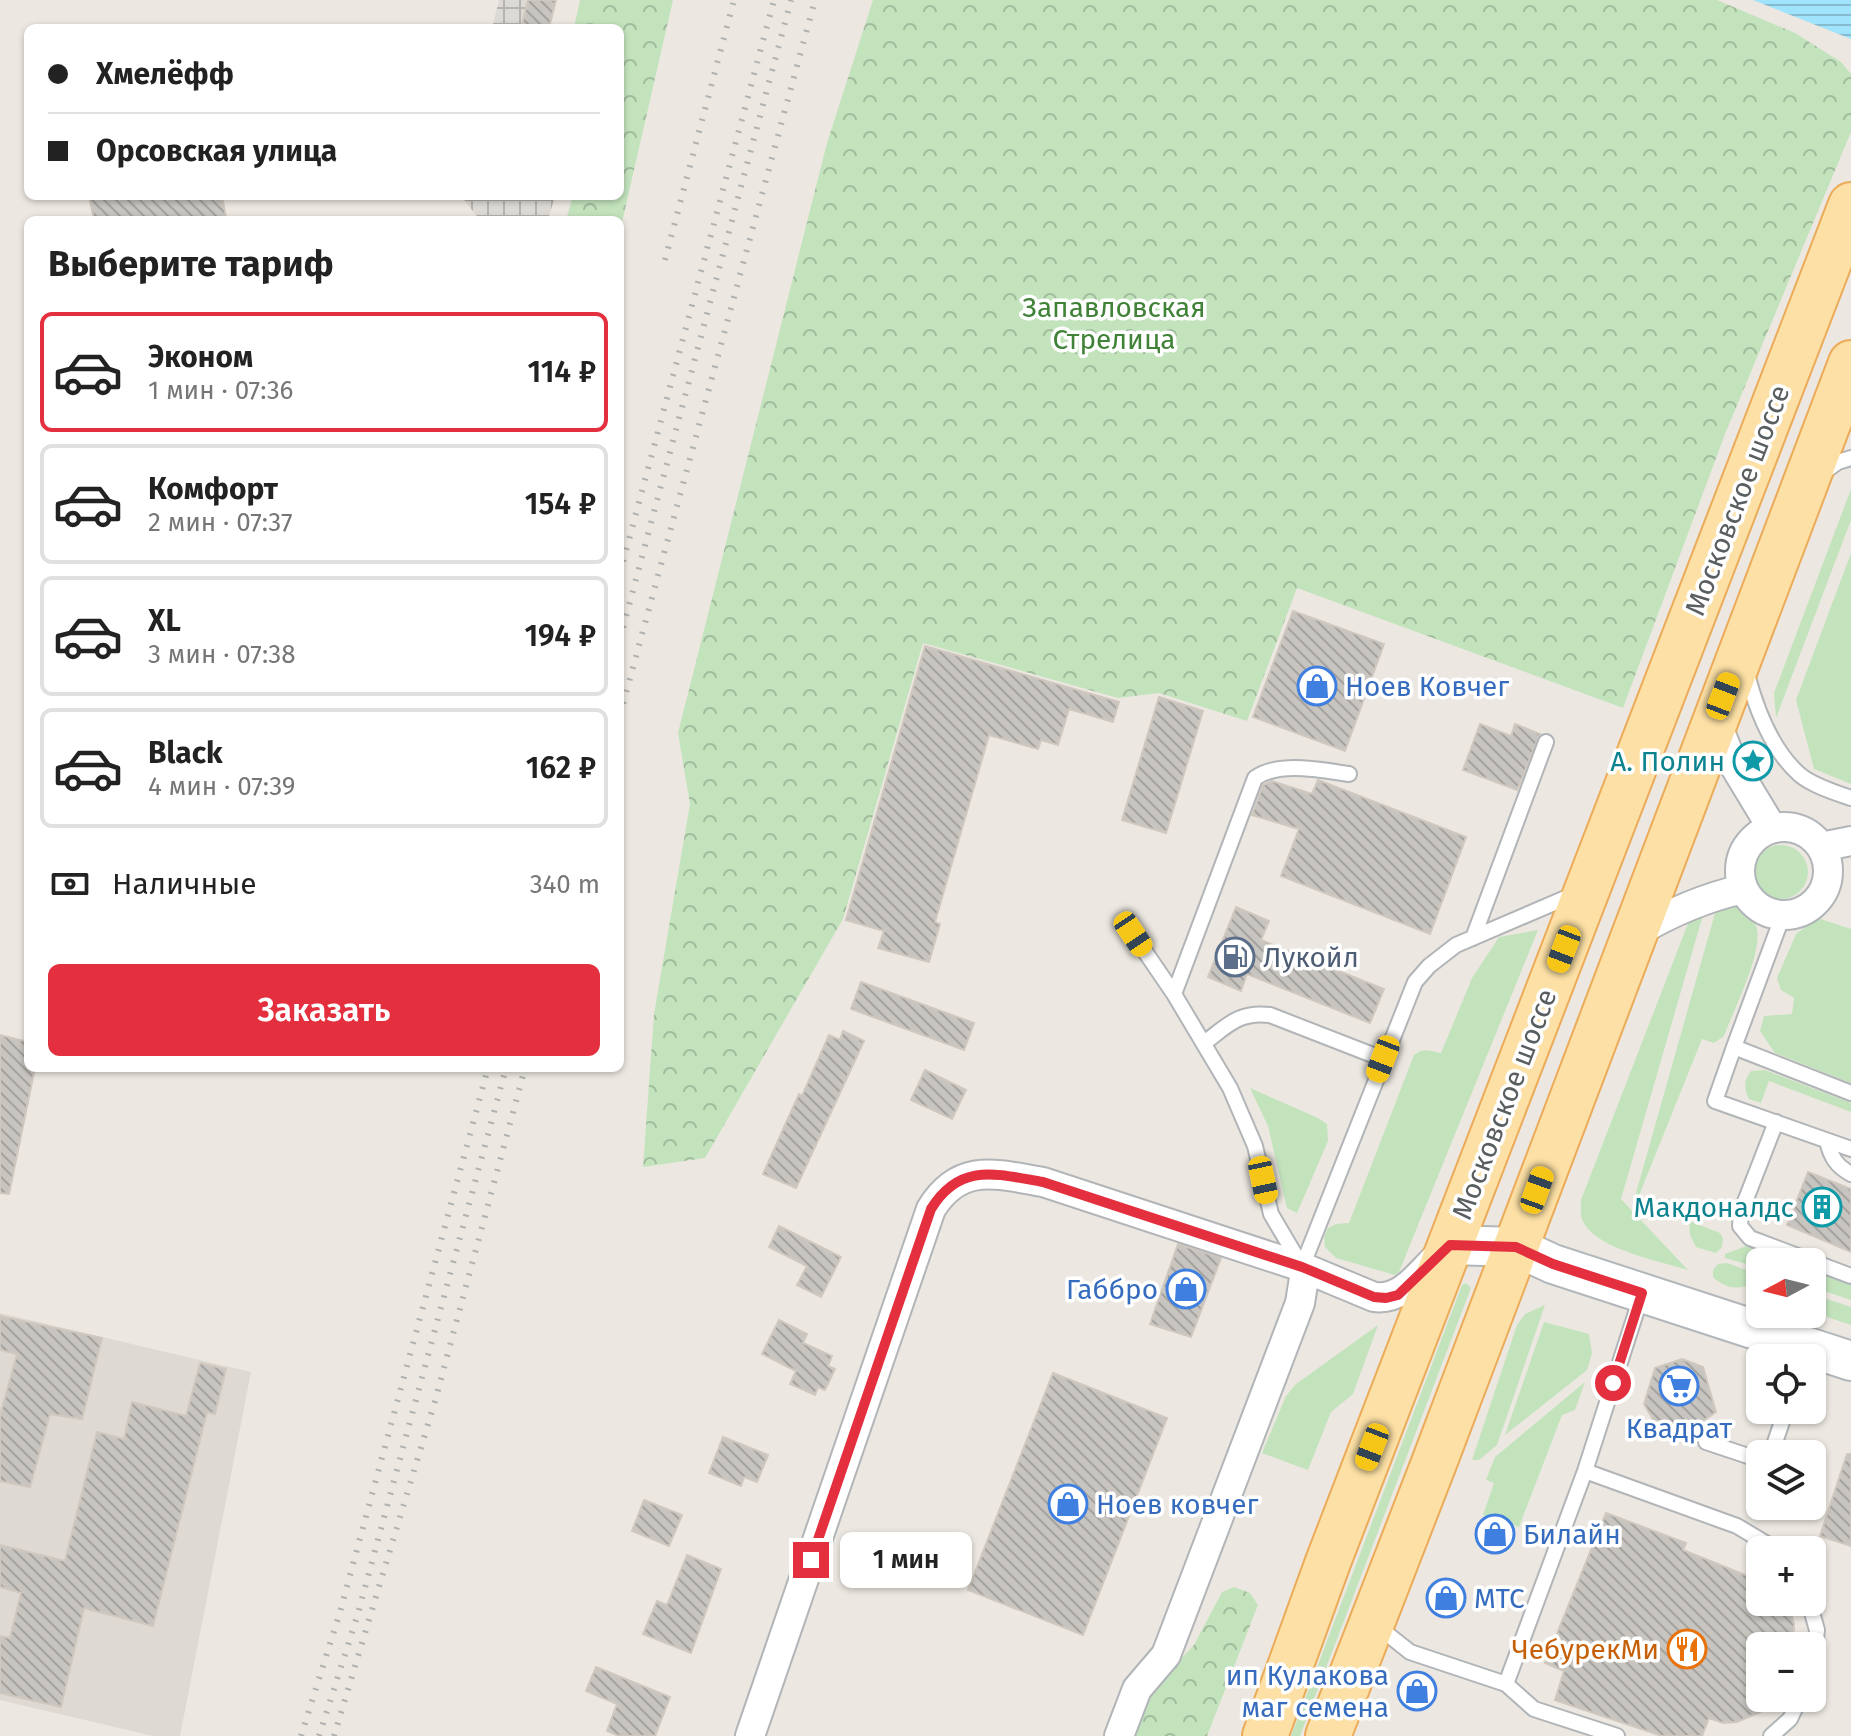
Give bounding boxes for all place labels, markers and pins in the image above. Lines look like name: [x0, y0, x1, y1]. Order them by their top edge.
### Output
shop icon: Ноев Ковчег: [1296, 665, 1338, 707]
place label: Ноев Ковчег: [1345, 670, 1509, 703]
place icon: А. Полин: [1732, 740, 1774, 782]
place label: А. Полин: [1610, 745, 1725, 778]
fuel station icon: Лукойл: [1214, 936, 1256, 978]
place label: Лукойл: [1263, 941, 1359, 974]
building icon: Макдоналдс: [1801, 1186, 1843, 1228]
place label: Макдоналдс: [1634, 1191, 1794, 1224]
shop icon: Габбро: [1165, 1268, 1207, 1310]
place label: Габбро: [1066, 1273, 1158, 1306]
supermarket icon: Квадрат: [1658, 1365, 1700, 1407]
place label: Квадрат: [1626, 1412, 1733, 1445]
shop icon: Ноев ковчег: [1047, 1483, 1089, 1525]
place label: Ноев ковчег: [1096, 1488, 1259, 1521]
shop icon: Билайн: [1474, 1513, 1516, 1555]
place label: Билайн: [1523, 1518, 1621, 1551]
shop icon: МТС: [1425, 1577, 1467, 1619]
place label: МТС: [1474, 1582, 1525, 1615]
restaurant icon: ЧебурекМи: [1666, 1628, 1708, 1670]
place label: ЧебурекМи: [1512, 1633, 1659, 1666]
place label: ип Кулакова маг семена: [1226, 1659, 1389, 1724]
shop icon: ип Кулакова маг семена: [1396, 1670, 1438, 1712]

